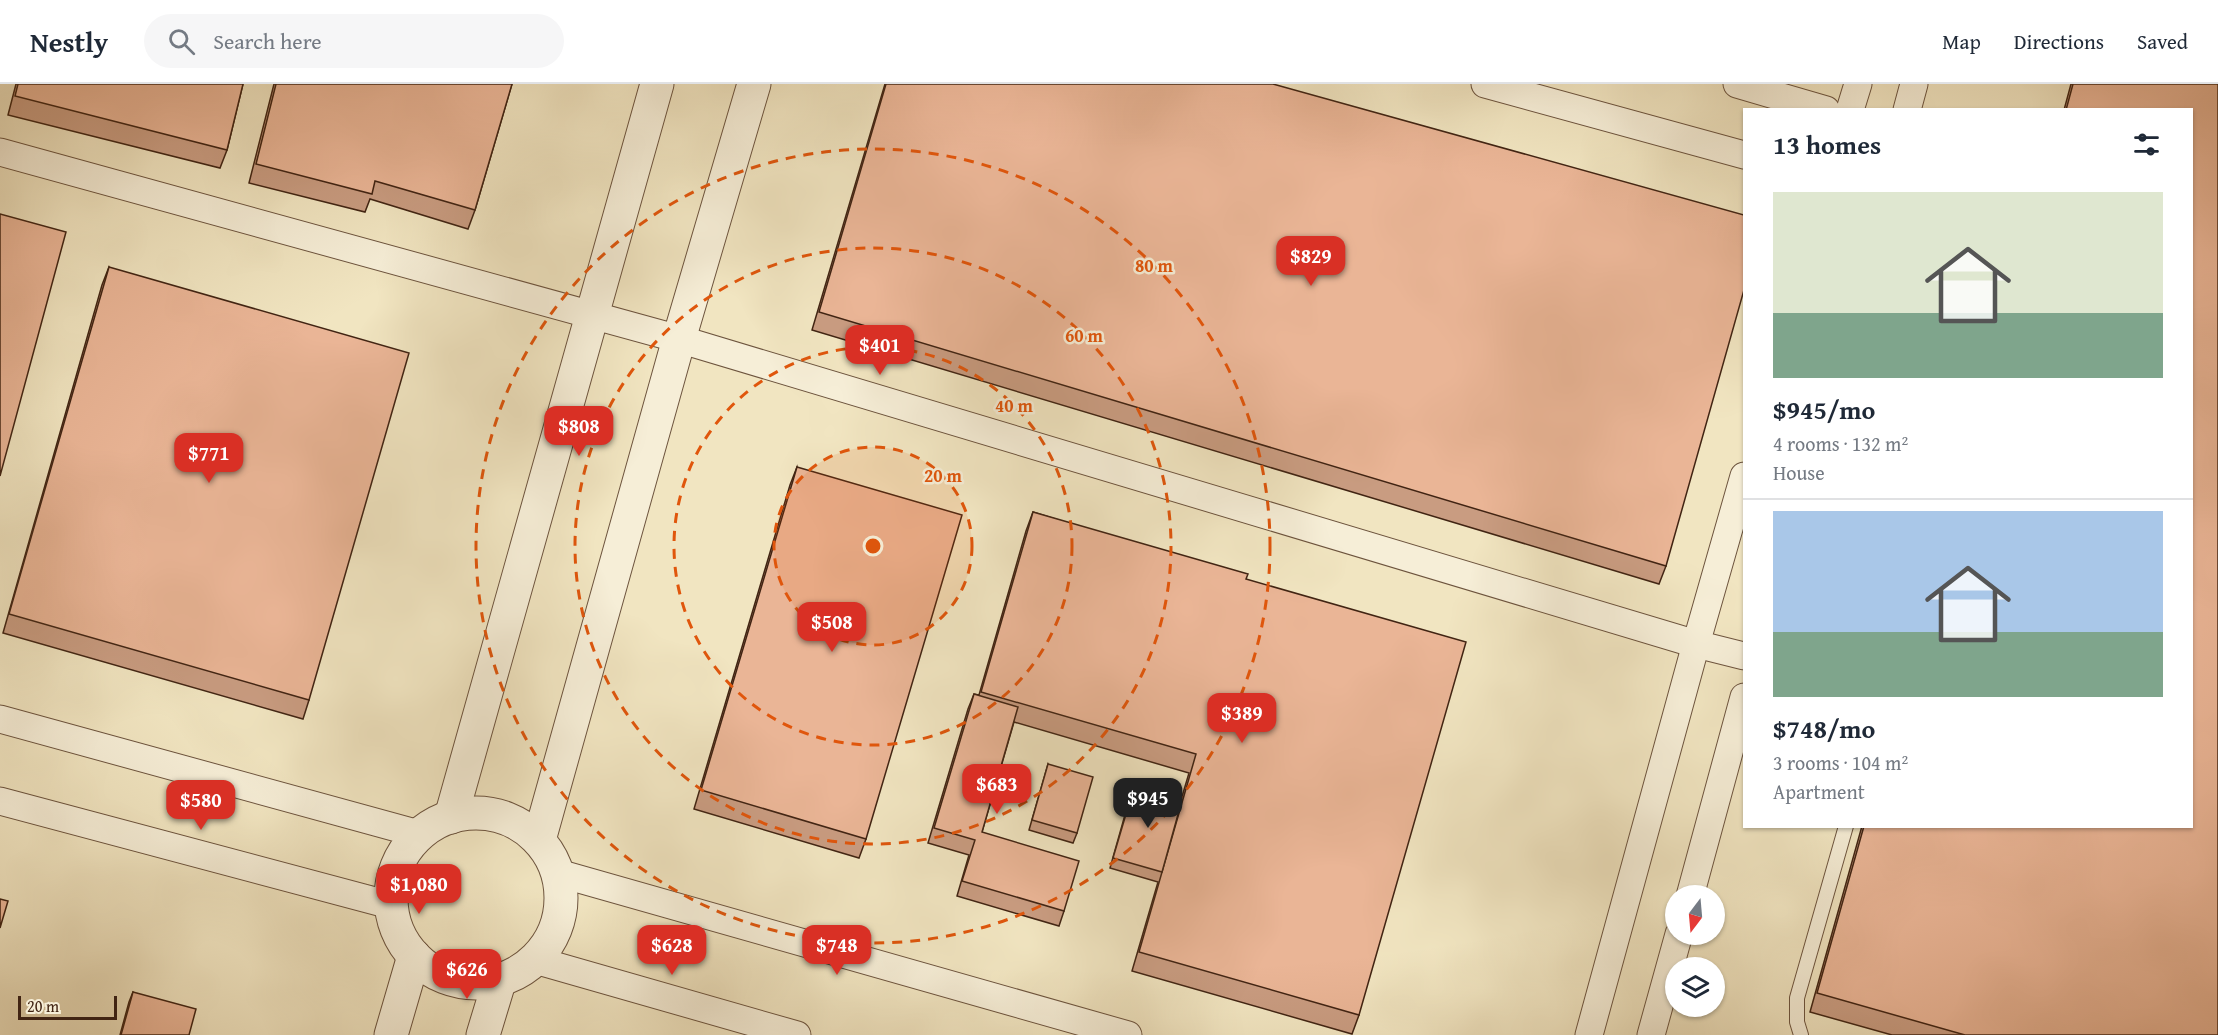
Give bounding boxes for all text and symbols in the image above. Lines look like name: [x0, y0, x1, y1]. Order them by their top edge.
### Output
search box: [144, 14, 564, 68]
text: Nestly: [30, 21, 108, 62]
icon: search: [165, 25, 198, 58]
text: Search here: [213, 25, 322, 57]
text: Map: [1942, 26, 1981, 57]
text: Directions: [2014, 26, 2104, 57]
text: Saved: [2137, 26, 2188, 57]
text: 13 homes: [1773, 125, 1881, 164]
icon: filters: [2130, 128, 2163, 161]
icon: home: [1914, 231, 2022, 339]
pin: $829: [1275, 236, 1347, 287]
text: $829: [1290, 241, 1332, 270]
text: 80 m: [1135, 252, 1174, 279]
text: 60 m: [1065, 322, 1104, 349]
pin: $401: [844, 325, 916, 376]
text: $401: [859, 330, 901, 359]
text: $945/mo: [1773, 390, 1875, 429]
text: 40 m: [995, 392, 1034, 419]
pin: $808: [543, 406, 615, 457]
text: $808: [558, 411, 600, 440]
text: 4 rooms · 132 m²: [1773, 429, 1908, 458]
pin: $771: [173, 433, 245, 484]
text: $771: [188, 438, 230, 467]
text: House: [1773, 458, 1825, 487]
text: 20 m: [924, 462, 963, 489]
centre of rings: [863, 536, 883, 556]
icon: home: [1914, 550, 2022, 658]
pin: $508: [796, 602, 868, 653]
text: $508: [811, 607, 853, 636]
pin: $389: [1206, 693, 1278, 744]
text: $389: [1221, 698, 1263, 727]
text: $748/mo: [1773, 709, 1875, 748]
text: 3 rooms · 104 m²: [1773, 748, 1908, 777]
pin: $683: [961, 764, 1033, 815]
text: $683: [976, 769, 1018, 798]
text: Apartment: [1773, 777, 1865, 806]
pin: $945: [1112, 778, 1184, 829]
pin: $580: [165, 780, 237, 831]
text: $945: [1127, 783, 1169, 812]
text: $580: [180, 785, 222, 814]
pin: $1,080: [370, 864, 468, 915]
text: $1,080: [390, 869, 448, 898]
north arrow: [1665, 885, 1725, 945]
map controls: [1665, 885, 1725, 1017]
pin: $628: [636, 925, 708, 976]
pin: $748: [801, 925, 873, 976]
text: $628: [651, 930, 693, 959]
text: $748: [816, 930, 858, 959]
pin: $626: [431, 949, 503, 1000]
text: $626: [446, 954, 488, 983]
button: layers: [1665, 957, 1725, 1017]
scale bar: [18, 993, 117, 1020]
text: 20 m: [27, 994, 59, 1018]

